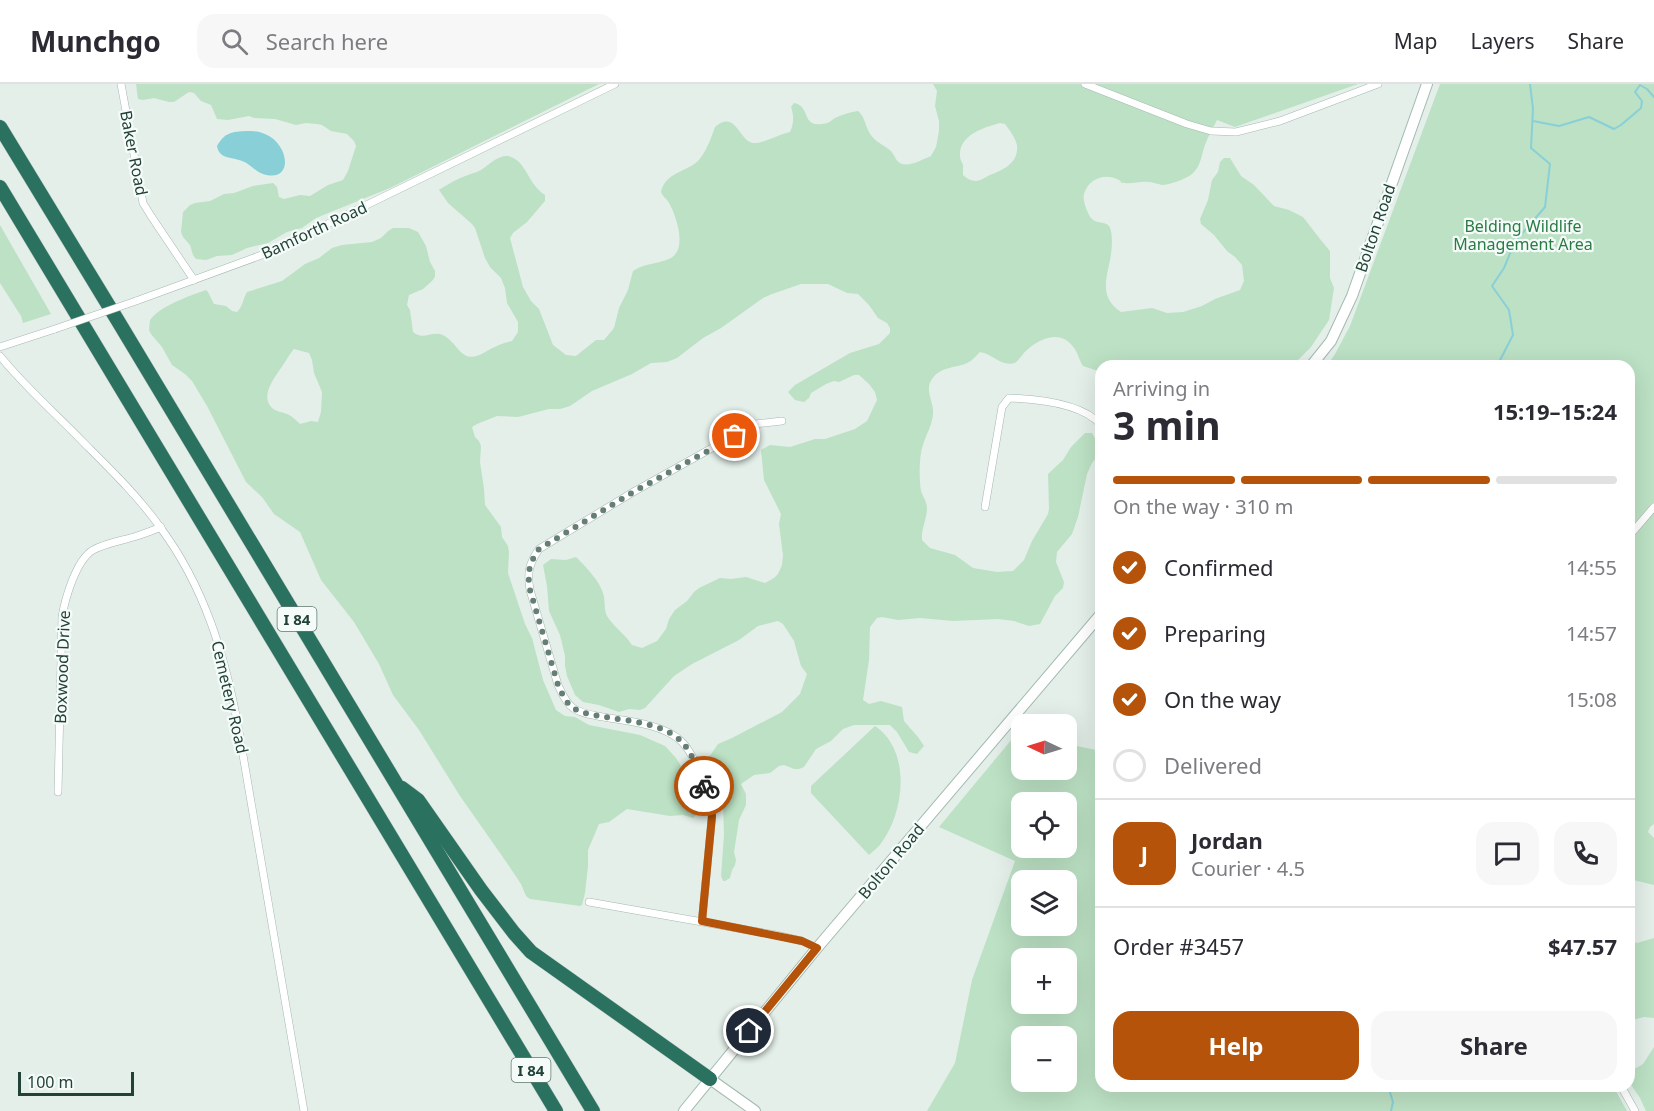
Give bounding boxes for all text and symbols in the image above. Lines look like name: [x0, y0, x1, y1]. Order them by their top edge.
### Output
search box: [197, 14, 617, 68]
text: Munchgo: [30, 22, 161, 60]
icon: search: [218, 25, 251, 58]
text: Search here: [266, 26, 388, 56]
text: Map: [1394, 27, 1438, 55]
text: Layers: [1471, 27, 1535, 55]
text: Share: [1568, 27, 1624, 55]
street label: Baker Road: [115, 109, 153, 197]
street label: Bolton Road: [1350, 181, 1400, 275]
street label: Bamforth Road: [258, 196, 370, 264]
park label: Belding Wildlife Management Area: [1453, 215, 1593, 255]
text: Arriving in: [1113, 375, 1210, 402]
text: 15:19–15:24: [1493, 396, 1617, 426]
text: 3 min: [1113, 398, 1220, 451]
pin: [709, 410, 760, 461]
icon: bag: [718, 419, 751, 452]
text: On the way · 310 m: [1113, 493, 1293, 520]
icon: check: [1113, 551, 1146, 584]
text: Confirmed: [1164, 552, 1274, 582]
text: 14:55: [1566, 554, 1617, 581]
road number: I 84: [278, 607, 316, 631]
street label: Boxwood Drive: [49, 610, 75, 724]
icon: check: [1113, 617, 1146, 650]
text: Preparing: [1164, 618, 1266, 648]
text: 14:57: [1566, 620, 1617, 647]
street label: Cemetery Road: [206, 638, 254, 756]
icon: check: [1113, 683, 1146, 716]
text: On the way: [1164, 684, 1281, 714]
text: 15:08: [1566, 686, 1617, 713]
north arrow: [1011, 714, 1077, 780]
map controls: [1011, 714, 1077, 1092]
text: Delivered: [1164, 750, 1262, 780]
courier: [674, 756, 734, 816]
icon: bike: [688, 770, 721, 803]
button: locate: [1011, 792, 1077, 858]
street label: Bolton Road: [853, 819, 929, 903]
button: chat: [1476, 822, 1539, 885]
button: phone: [1554, 822, 1617, 885]
text: Jordan: [1191, 825, 1263, 855]
text: J: [1141, 838, 1148, 868]
text: Courier · 4.5: [1191, 855, 1305, 882]
button: layers: [1011, 870, 1077, 936]
text: Order #3457: [1113, 931, 1244, 961]
text: $47.57: [1548, 931, 1617, 961]
button: +: [1011, 948, 1077, 1014]
pin: [723, 1005, 774, 1056]
button: Help: [1113, 1011, 1359, 1080]
button: Share: [1371, 1011, 1617, 1080]
icon: home: [732, 1014, 765, 1047]
button: −: [1011, 1026, 1077, 1092]
road number: I 84: [512, 1058, 550, 1082]
scale bar: [18, 1069, 134, 1096]
text: 100 m: [27, 1071, 74, 1093]

